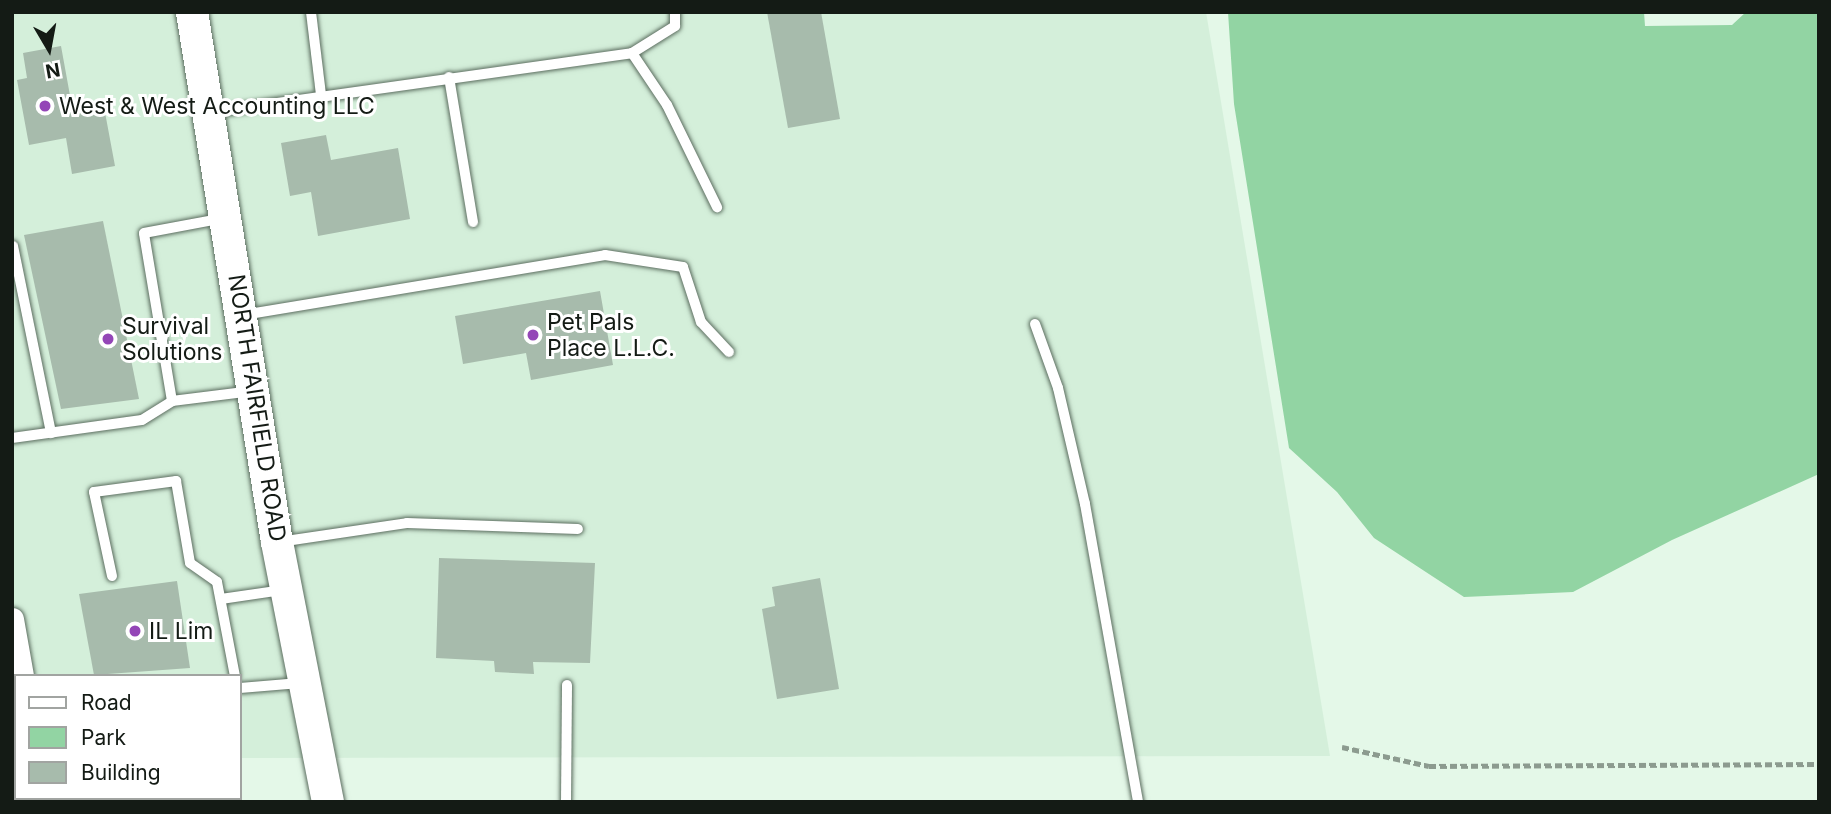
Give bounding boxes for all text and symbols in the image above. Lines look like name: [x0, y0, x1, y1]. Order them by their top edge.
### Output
north arrow: [14, 14, 84, 84]
text: N: [44, 58, 62, 83]
place label: West & West Accounting LLC: [59, 92, 375, 120]
marker: West & West Accounting LLC: [37, 98, 53, 114]
street label: NORTH FAIRFIELD ROAD: [222, 272, 292, 544]
place label: Pet Pals Place L.L.C.: [547, 308, 675, 362]
place label: Survival Solutions: [122, 312, 222, 366]
marker: Pet Pals Place L.L.C.: [525, 327, 541, 343]
marker: Survival Solutions: [100, 331, 116, 347]
place label: IL Lim: [149, 617, 213, 645]
marker: IL Lim: [127, 623, 143, 639]
legend: [14, 674, 242, 800]
text: Road: [81, 690, 132, 715]
text: Park: [81, 725, 126, 750]
text: Building: [81, 760, 161, 785]

